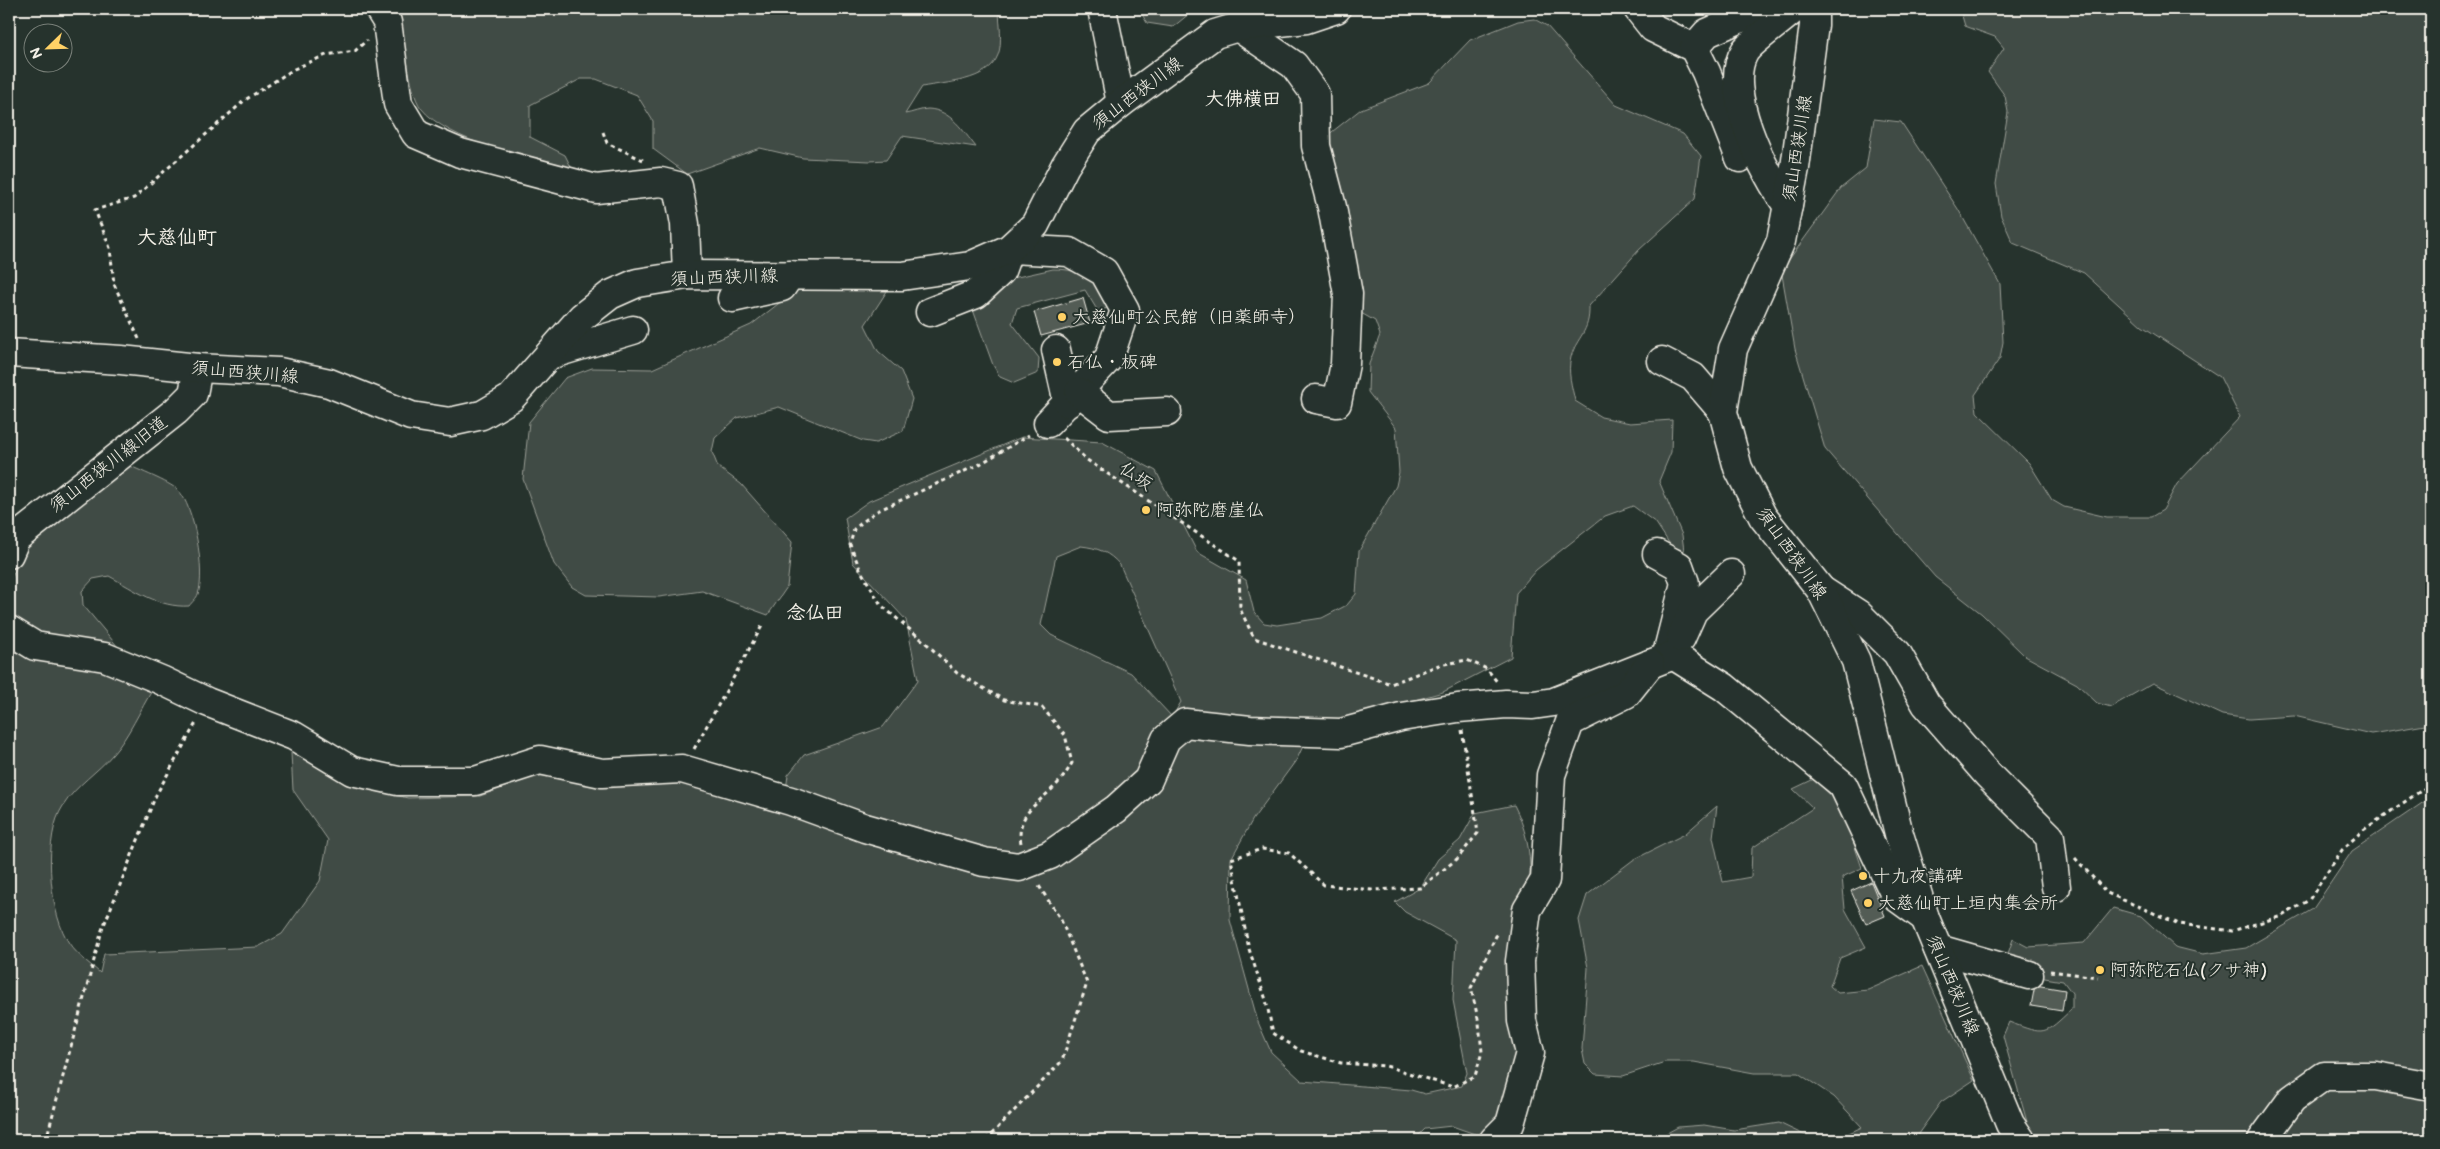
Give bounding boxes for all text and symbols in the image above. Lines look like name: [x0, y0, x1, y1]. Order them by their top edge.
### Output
north arrow: [22, 22, 72, 72]
text: N: [27, 45, 46, 61]
street label: 須山西狭川線: [1088, 53, 1187, 134]
district label: 大佛横田: [1205, 88, 1281, 111]
street label: 須山西狭川線: [1779, 93, 1816, 203]
district label: 大慈仙町: [137, 226, 217, 250]
street label: 須山西狭川線: [670, 265, 778, 290]
place label: 大慈仙町公民館（旧薬師寺）: [1072, 307, 1306, 328]
marker: 大慈仙町公民館（旧薬師寺）: [1056, 311, 1068, 323]
place label: 石仏・板碑: [1067, 352, 1157, 373]
marker: 石仏・板碑: [1051, 356, 1063, 368]
street label: 須山西狭川線: [190, 357, 300, 388]
street label: 須山西狭川線旧道: [45, 412, 172, 517]
street label: 仏坂: [1115, 458, 1157, 495]
place label: 阿弥陀磨崖仏: [1156, 500, 1264, 521]
street label: 須山西狭川線: [1752, 503, 1831, 604]
marker: 阿弥陀磨崖仏: [1140, 504, 1152, 516]
district label: 念仏田: [786, 602, 844, 625]
place label: 十九夜講碑: [1873, 866, 1963, 887]
marker: 十九夜講碑: [1857, 870, 1869, 882]
place label: 大慈仙町上垣内集会所: [1878, 893, 2058, 914]
marker: 大慈仙町上垣内集会所: [1862, 897, 1874, 909]
street label: 須山西狭川線: [1922, 931, 1983, 1039]
place label: 阿弥陀石仏(クサ神): [2110, 960, 2267, 981]
marker: 阿弥陀石仏(クサ神): [2094, 964, 2106, 976]

